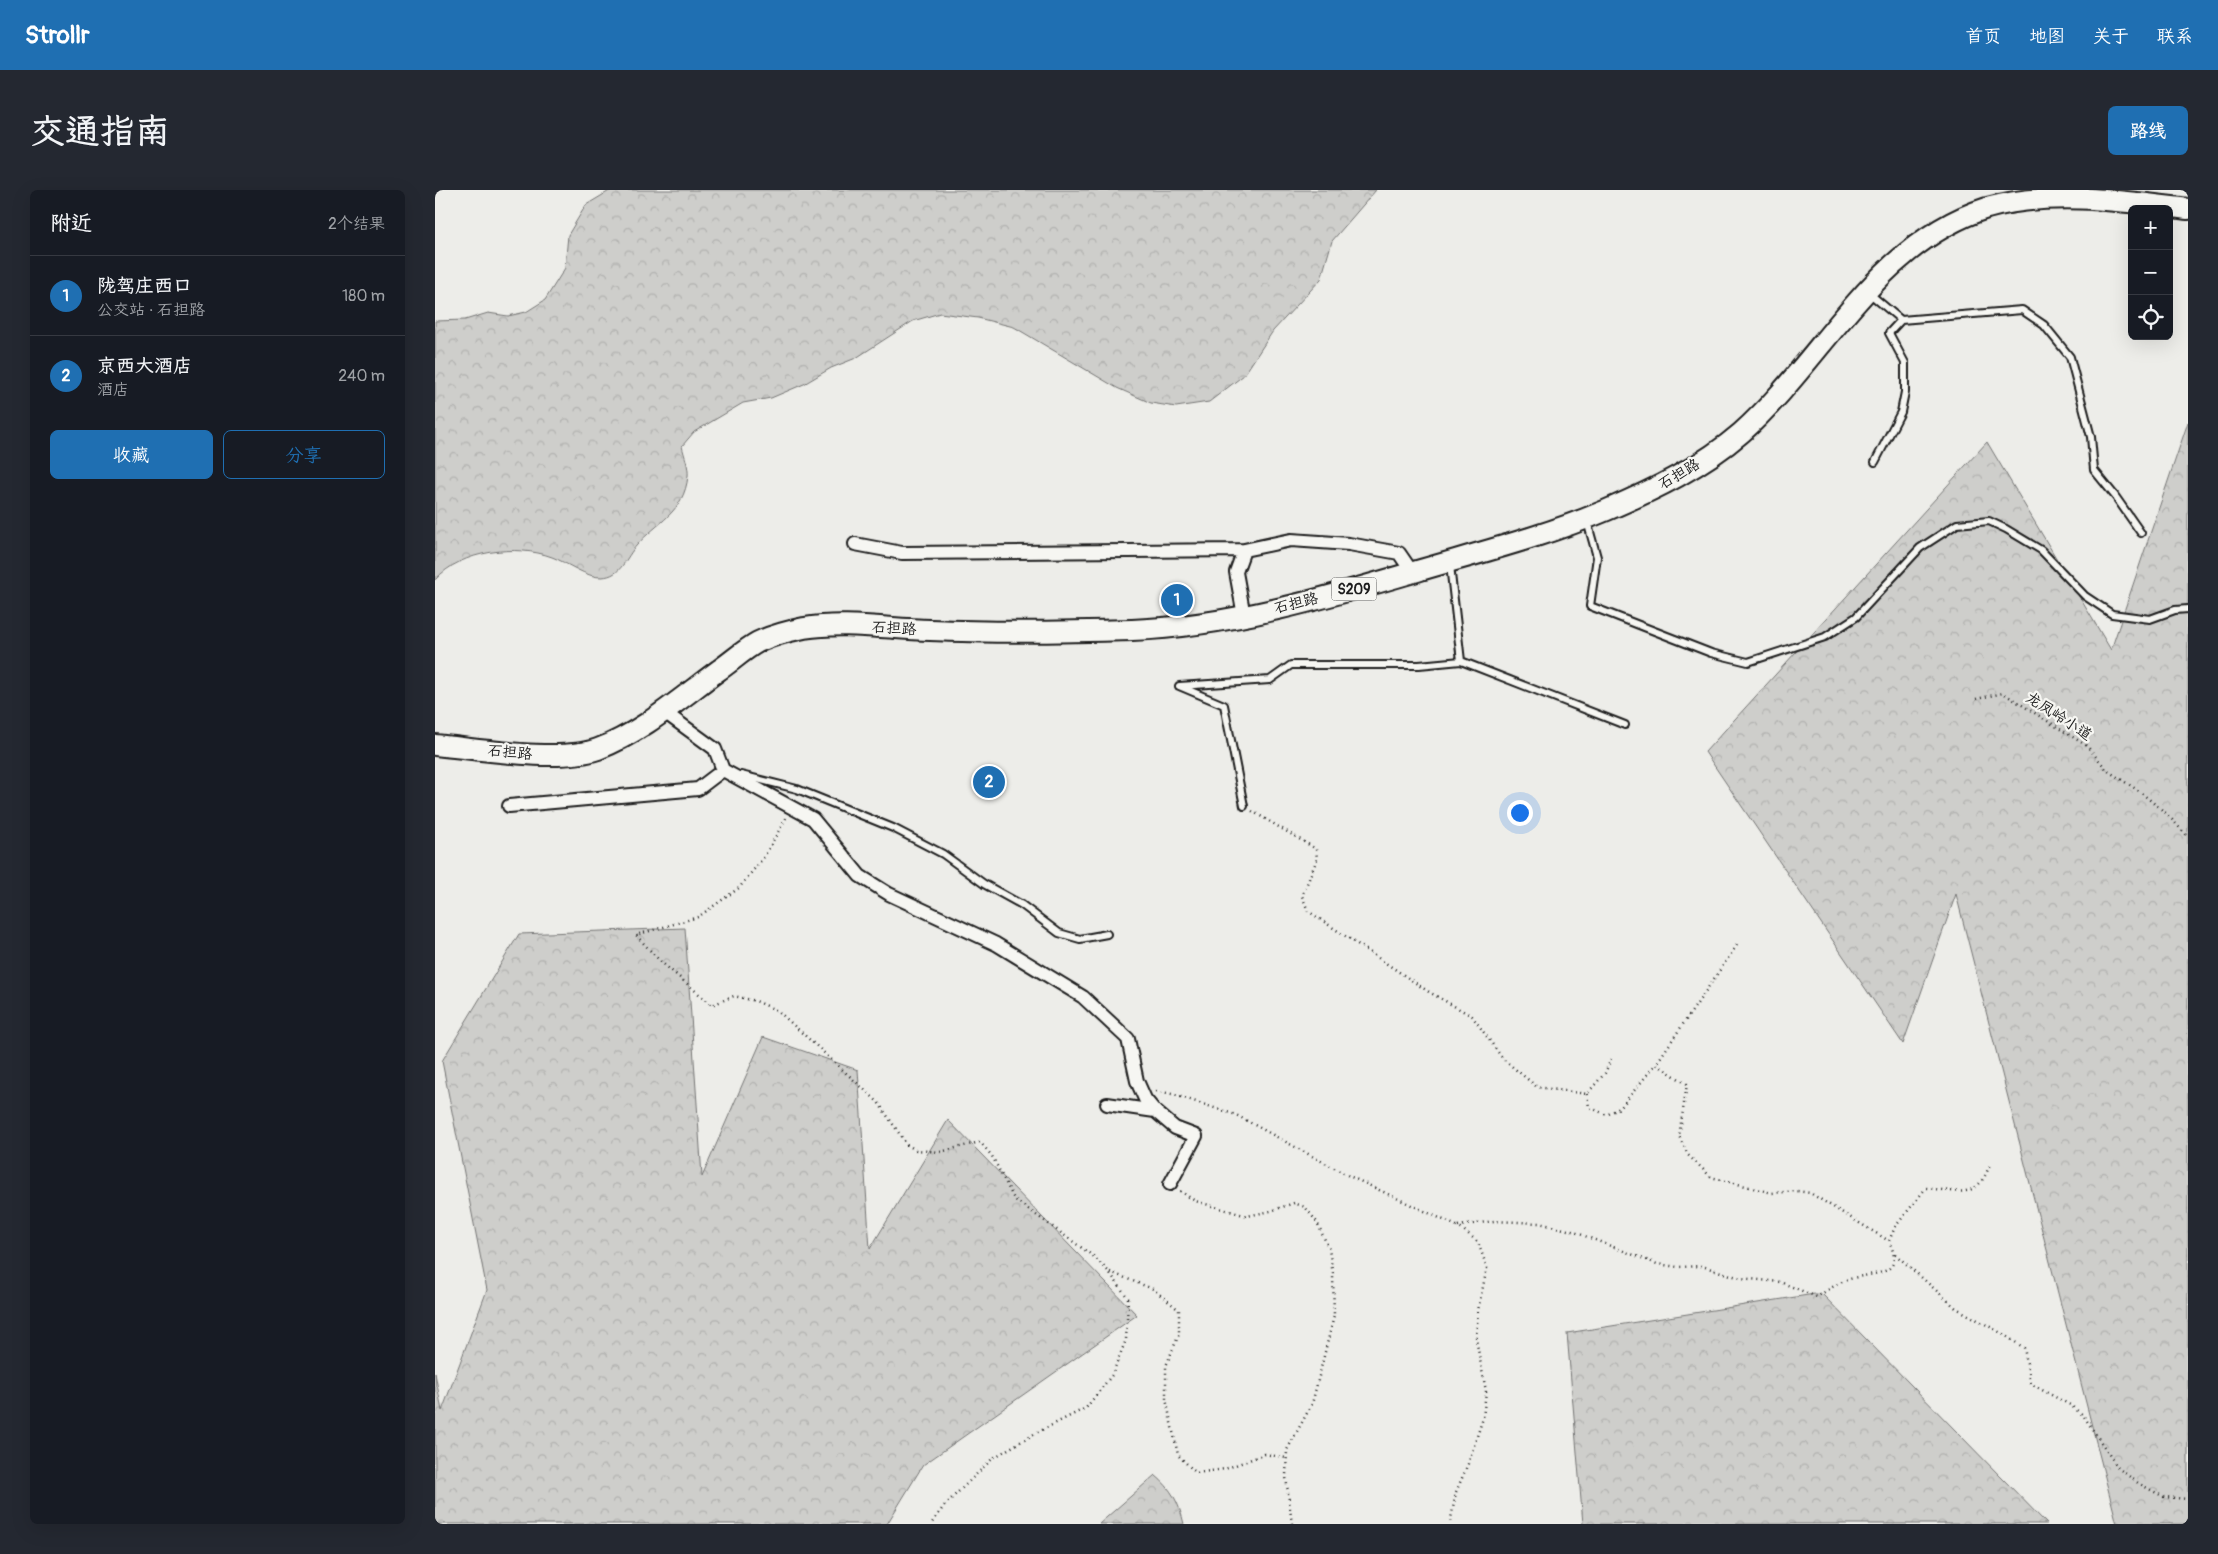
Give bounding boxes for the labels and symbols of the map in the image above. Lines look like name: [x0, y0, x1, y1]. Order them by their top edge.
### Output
street label: 石担路: [1655, 455, 1703, 494]
road number: S209: [1331, 578, 1377, 600]
pin: 1: [1161, 581, 1193, 619]
street label: 石担路: [1272, 589, 1320, 618]
street label: 石担路: [871, 618, 917, 639]
street label: 龙凤岭小道: [2022, 688, 2095, 745]
street label: 石担路: [487, 741, 533, 764]
pin: 2: [973, 763, 1005, 801]
your location: [1507, 800, 1533, 826]

